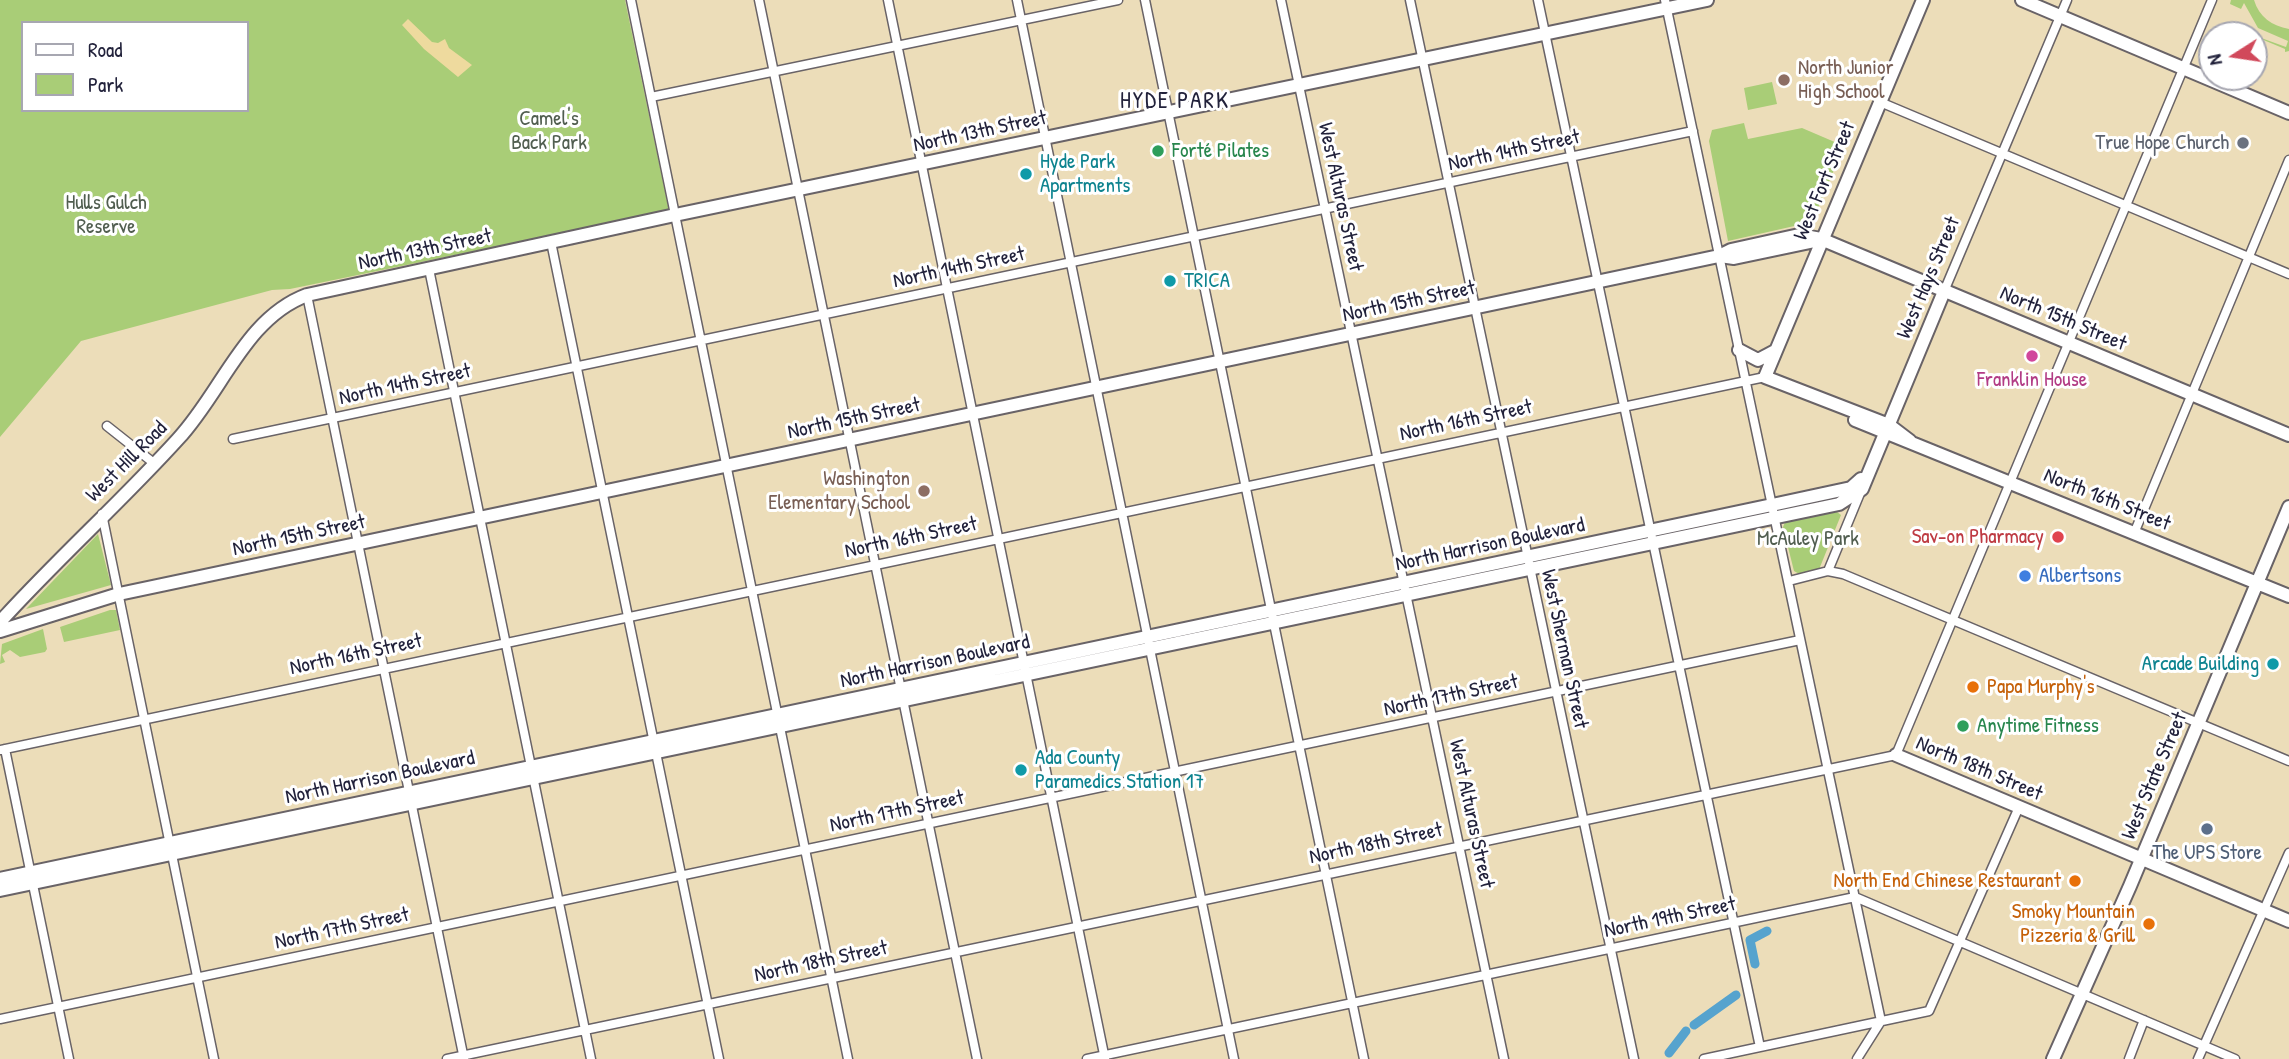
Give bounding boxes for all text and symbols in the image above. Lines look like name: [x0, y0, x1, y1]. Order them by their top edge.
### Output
legend: [21, 21, 248, 112]
north arrow: [2198, 21, 2268, 91]
text: Road: [88, 35, 122, 64]
text: N: [2201, 52, 2228, 68]
place label: North Junior High School: [1798, 55, 1894, 105]
text: Park: [88, 70, 123, 99]
marker: North Junior High School: [1776, 72, 1792, 88]
district label: HYDE PARK: [1121, 88, 1229, 116]
park label: Camel's Back Park: [511, 106, 587, 156]
street label: North 13th Street: [911, 106, 1049, 158]
street label: West Fort Street: [1789, 118, 1861, 244]
street label: West Alturas Street: [1312, 121, 1368, 273]
street label: North 14th Street: [1446, 125, 1582, 177]
place label: True Hope Church: [2095, 130, 2229, 156]
marker: True Hope Church: [2235, 135, 2251, 151]
place label: Forté Pilates: [1172, 138, 1269, 164]
marker: Forté Pilates: [1150, 143, 1166, 159]
place label: Hyde Park Apartments: [1040, 149, 1130, 199]
marker: Hyde Park Apartments: [1018, 166, 1034, 182]
park label: Hulls Gulch Reserve: [65, 190, 147, 240]
street label: West Hays Street: [1892, 213, 1966, 343]
street label: North 13th Street: [356, 224, 494, 276]
street label: North 14th Street: [891, 242, 1027, 294]
place label: TRICA: [1184, 268, 1230, 294]
marker: TRICA: [1162, 273, 1178, 289]
street label: North 15th Street: [1340, 276, 1478, 328]
street label: North 15th Street: [1996, 281, 2130, 357]
marker: Franklin House: [2024, 348, 2040, 364]
street label: North 14th Street: [337, 359, 473, 411]
place label: Franklin House: [1977, 367, 2087, 393]
street label: North 15th Street: [785, 393, 923, 445]
street label: North 16th Street: [1398, 395, 1534, 447]
street label: West Hill Road: [81, 416, 173, 508]
street label: North 16th Street: [2040, 463, 2174, 537]
place label: Washington Elementary School: [768, 466, 910, 516]
marker: Washington Elementary School: [916, 483, 932, 499]
street label: North 15th Street: [230, 510, 368, 562]
street label: North 16th Street: [843, 512, 979, 564]
street label: North Harrison Boulevard: [1393, 513, 1587, 577]
place label: Sav-on Pharmacy: [1912, 524, 2044, 550]
park label: McAuley Park: [1757, 526, 1859, 552]
marker: Sav-on Pharmacy: [2050, 529, 2066, 545]
place label: Albertsons: [2039, 563, 2121, 589]
street label: West Sherman Street: [1535, 567, 1593, 731]
marker: Albertsons: [2017, 568, 2033, 584]
street label: North 16th Street: [288, 629, 424, 681]
street label: North Harrison Boulevard: [838, 630, 1032, 694]
place label: Arcade Building: [2142, 651, 2259, 677]
marker: Arcade Building: [2265, 656, 2281, 672]
street label: North 17th Street: [1382, 669, 1520, 723]
place label: Papa Murphy's: [1987, 674, 2095, 700]
marker: Papa Murphy's: [1965, 679, 1981, 695]
street label: West State Street: [2117, 709, 2193, 843]
place label: Anytime Fitness: [1977, 713, 2099, 739]
marker: Anytime Fitness: [1955, 718, 1971, 734]
street label: North 18th Street: [1912, 731, 2046, 807]
street label: West Alturas Street: [1443, 738, 1499, 890]
place label: Ada County Paramedics Station 17: [1035, 745, 1204, 795]
street label: North Harrison Boulevard: [283, 746, 477, 810]
marker: Ada County Paramedics Station 17: [1013, 762, 1029, 778]
street label: North 17th Street: [828, 785, 966, 839]
street label: North 18th Street: [1307, 818, 1445, 870]
marker: The UPS Store: [2199, 821, 2215, 837]
place label: The UPS Store: [2152, 840, 2262, 866]
place label: North End Chinese Restaurant: [1834, 868, 2061, 894]
marker: North End Chinese Restaurant: [2067, 873, 2083, 889]
street label: North 19th Street: [1602, 892, 1738, 944]
place label: Smoky Mountain Pizzeria & Grill: [2012, 899, 2135, 949]
street label: North 17th Street: [273, 902, 411, 956]
marker: Smoky Mountain Pizzeria & Grill: [2141, 916, 2157, 932]
street label: North 18th Street: [752, 936, 890, 988]

